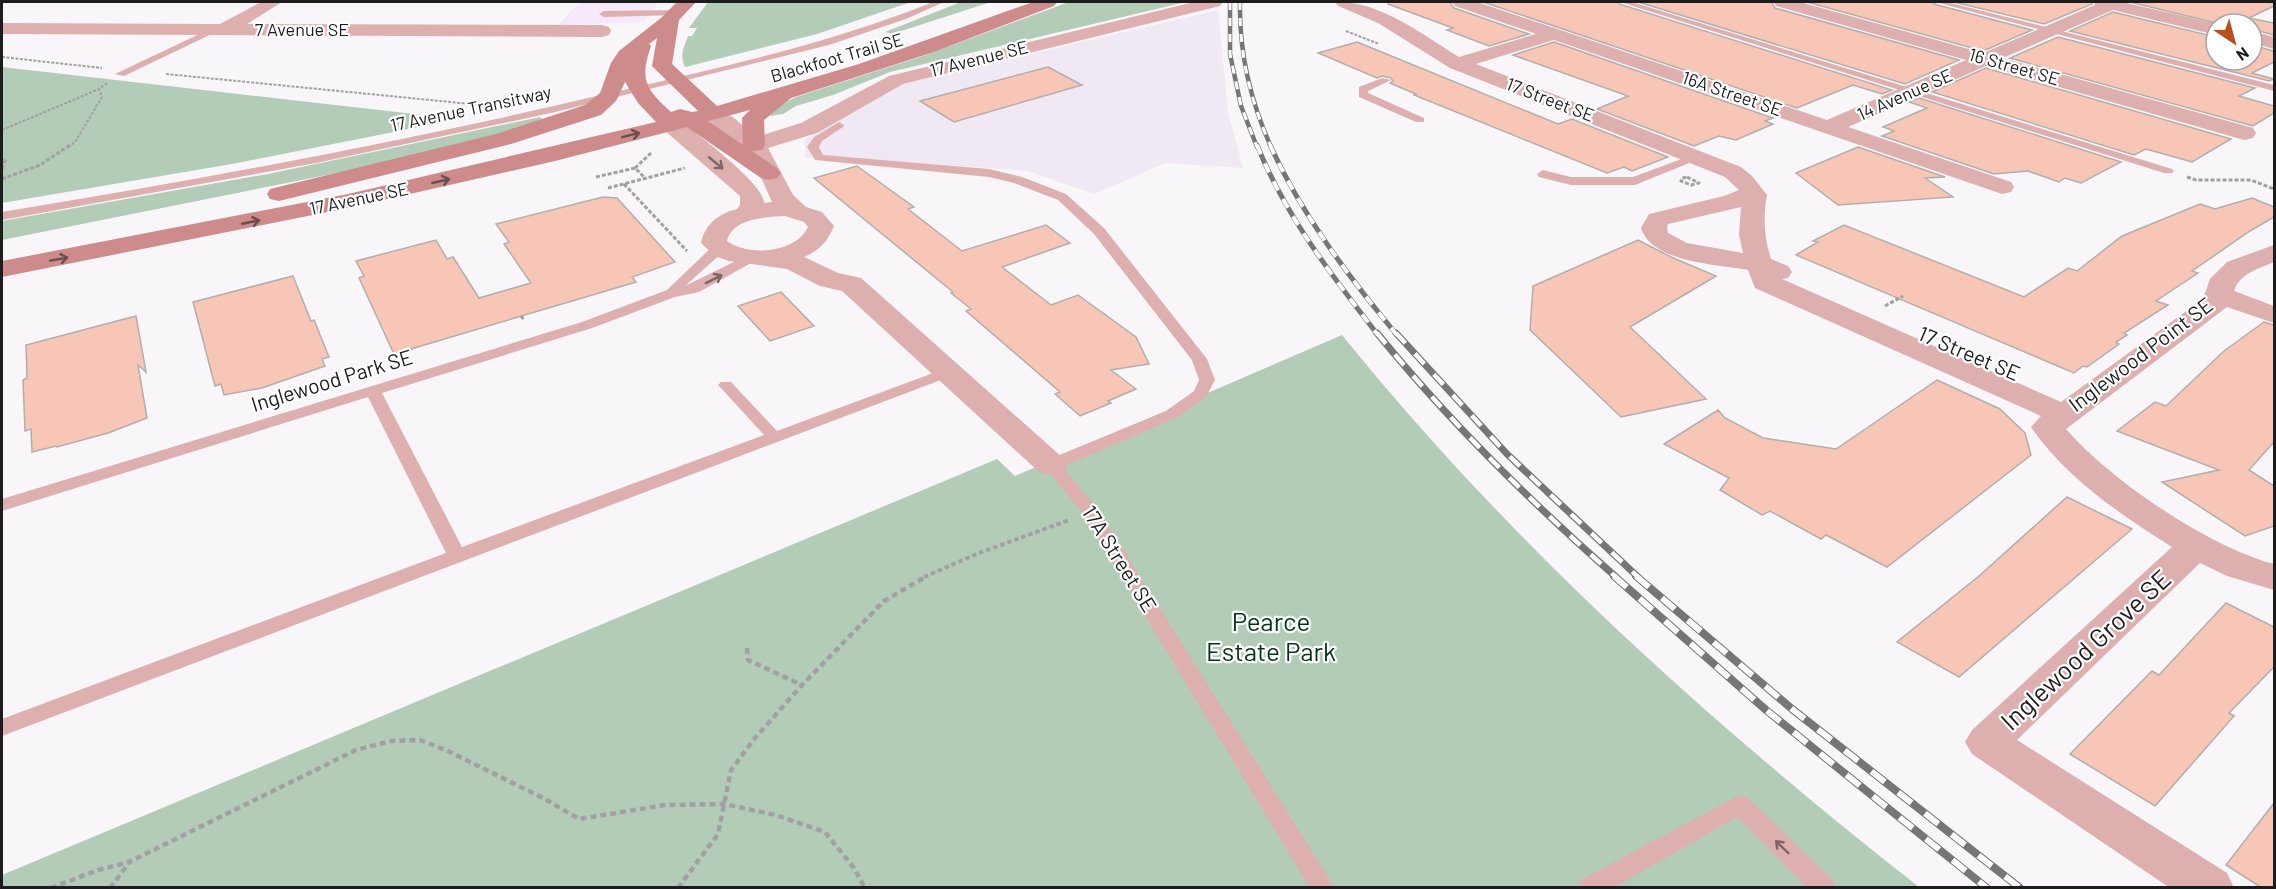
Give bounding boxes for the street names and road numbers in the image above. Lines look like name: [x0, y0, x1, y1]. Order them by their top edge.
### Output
street label: 7 Avenue SE: [255, 18, 349, 40]
street label: Blackfoot Trail SE: [768, 28, 906, 86]
street label: 17 Avenue SE: [927, 35, 1030, 81]
street label: 16 Street SE: [1966, 43, 2062, 89]
street label: 14 Avenue SE: [1854, 63, 1956, 125]
street label: 16A Street SE: [1679, 66, 1785, 120]
street label: 17 Street SE: [1503, 72, 1598, 126]
street label: 17 Avenue Transitway: [388, 80, 553, 136]
street label: 17 Avenue SE: [307, 177, 410, 219]
street label: Inglewood Point SE: [2063, 291, 2217, 416]
street label: 17 Street SE: [1915, 320, 2024, 385]
street label: Inglewood Park SE: [248, 343, 415, 416]
street label: 17A Street SE: [1078, 500, 1163, 616]
street label: Inglewood Grove SE: [1994, 562, 2176, 736]

